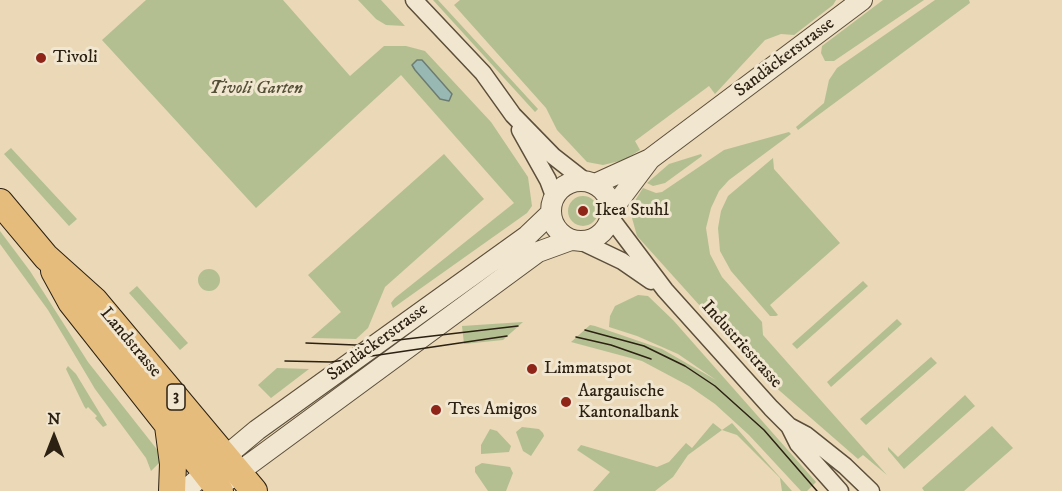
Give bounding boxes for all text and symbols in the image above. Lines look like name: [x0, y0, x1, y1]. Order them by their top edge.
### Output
street label: Sandäckerstrasse: [731, 13, 839, 103]
place label: Tivoli: [53, 47, 98, 69]
marker: Tivoli: [34, 51, 48, 65]
park label: Tivoli Garten: [209, 78, 303, 100]
place label: Ikea Stuhl: [595, 200, 669, 222]
marker: Ikea Stuhl: [576, 204, 590, 218]
street label: Industriestrasse: [696, 297, 786, 393]
street label: Sandäckerstrasse: [323, 299, 433, 387]
street label: Landstrasse: [95, 304, 165, 382]
place label: Limmatspot: [544, 358, 632, 380]
marker: Limmatspot: [525, 362, 539, 376]
place label: Aargauische Kantonalbank: [578, 381, 679, 424]
road number: 3: [167, 384, 185, 410]
marker: Aargauische Kantonalbank: [559, 395, 573, 409]
place label: Tres Amigos: [448, 399, 537, 421]
marker: Tres Amigos: [429, 403, 443, 417]
north arrow: [24, 407, 84, 467]
text: N: [47, 409, 61, 429]

